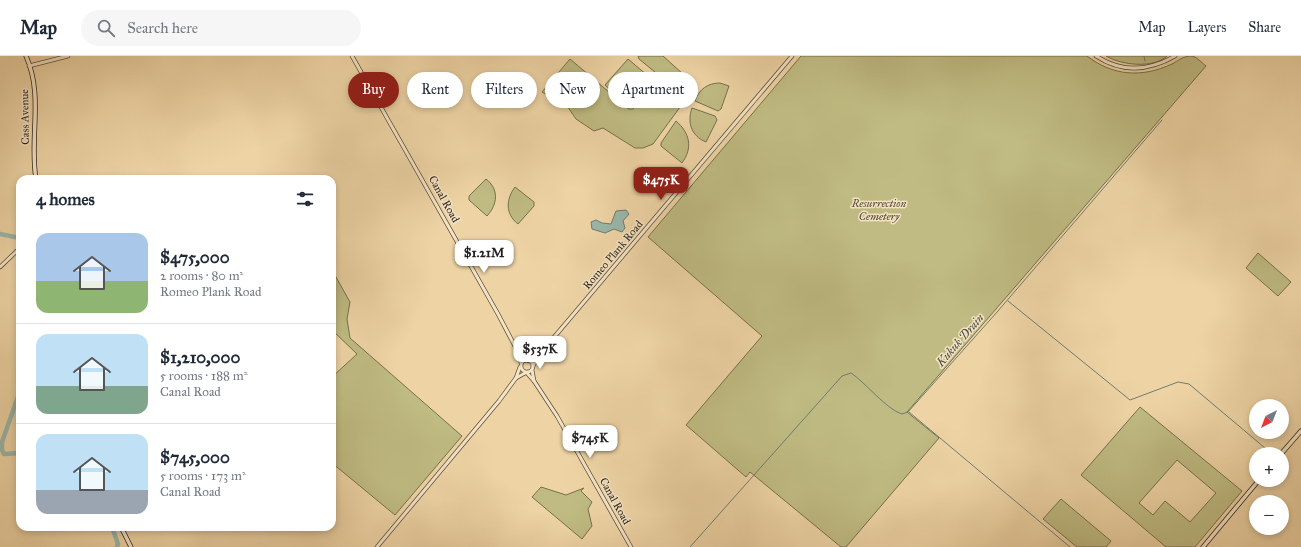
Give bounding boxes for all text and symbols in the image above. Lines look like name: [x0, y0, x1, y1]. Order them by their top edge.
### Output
search box: [81, 10, 361, 46]
text: Map: [20, 16, 57, 39]
icon: search: [95, 17, 117, 39]
text: Search here: [127, 19, 198, 37]
text: Map: [1138, 19, 1166, 36]
text: Layers: [1188, 19, 1226, 36]
text: Share: [1248, 19, 1281, 36]
chip: Buy: [348, 72, 399, 108]
chip: Rent: [407, 72, 463, 108]
chip: Filters: [471, 72, 537, 108]
chip: New: [545, 72, 600, 108]
chip: Apartment: [608, 72, 698, 108]
street label: Cass Avenue: [18, 89, 32, 145]
pin: $475K: [633, 167, 689, 201]
text: $475K: [643, 172, 679, 188]
street label: Canal Road: [426, 173, 462, 225]
icon: filters: [294, 188, 316, 210]
text: 4 homes: [36, 189, 95, 210]
park label: Resurrection Cemetery: [851, 197, 906, 223]
street label: Romeo Plank Road: [580, 218, 646, 292]
pin: $1.21M: [451, 240, 517, 274]
text: $1.21M: [464, 245, 504, 261]
text: $475,000: [160, 247, 230, 268]
icon: home: [68, 249, 116, 297]
text: 2 rooms · 80 m²: [160, 268, 243, 284]
text: Romeo Plank Road: [160, 284, 261, 300]
water label: Kukuk Drain: [933, 310, 987, 370]
pin: $537K: [512, 336, 568, 370]
text: $537K: [522, 341, 558, 357]
text: $1,210,000: [160, 347, 240, 368]
icon: home: [68, 350, 116, 398]
text: 5 rooms · 188 m²: [160, 368, 247, 384]
text: Canal Road: [160, 384, 221, 400]
north arrow: [1249, 399, 1289, 439]
map controls: [1249, 399, 1289, 535]
pin: $745K: [562, 425, 618, 459]
text: $745K: [572, 430, 608, 446]
text: $745,000: [160, 447, 230, 468]
button: +: [1249, 447, 1289, 487]
icon: home: [68, 450, 116, 498]
text: 5 rooms · 173 m²: [160, 468, 246, 484]
street label: Canal Road: [597, 475, 633, 527]
text: Canal Road: [160, 484, 221, 500]
button: −: [1249, 495, 1289, 535]

